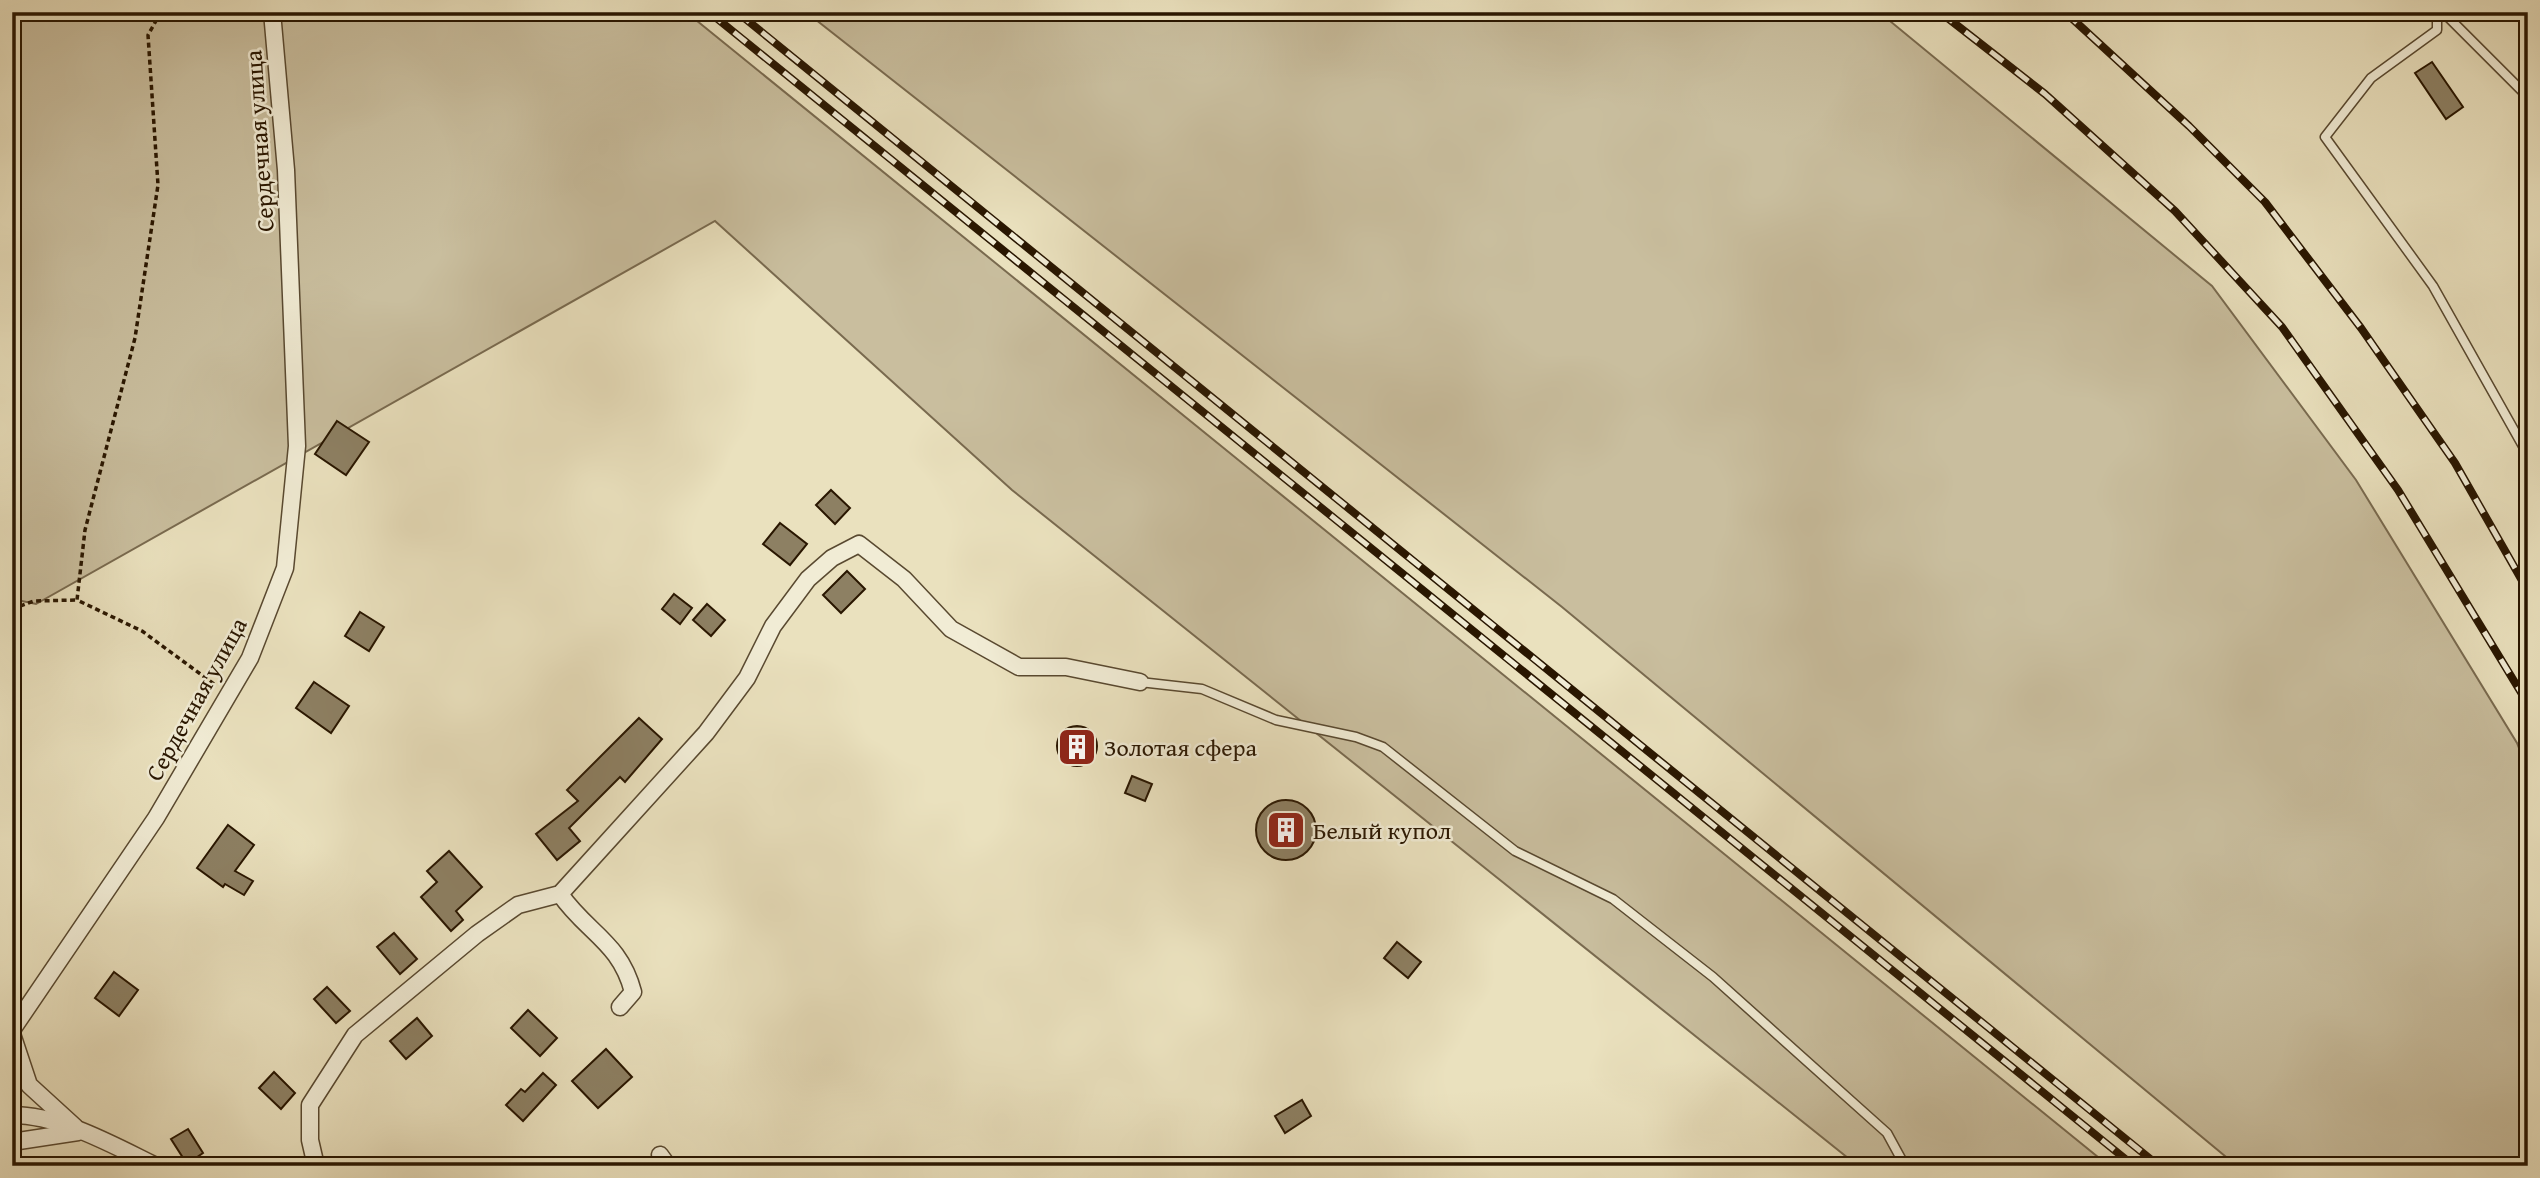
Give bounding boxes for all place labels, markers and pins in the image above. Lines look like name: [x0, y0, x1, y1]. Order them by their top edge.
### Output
building icon: Золотая сфера: [1056, 726, 1098, 768]
place label: Золотая сфера: [1104, 730, 1258, 765]
building icon: Белый купол: [1265, 809, 1307, 851]
place label: Белый купол: [1313, 813, 1451, 848]

